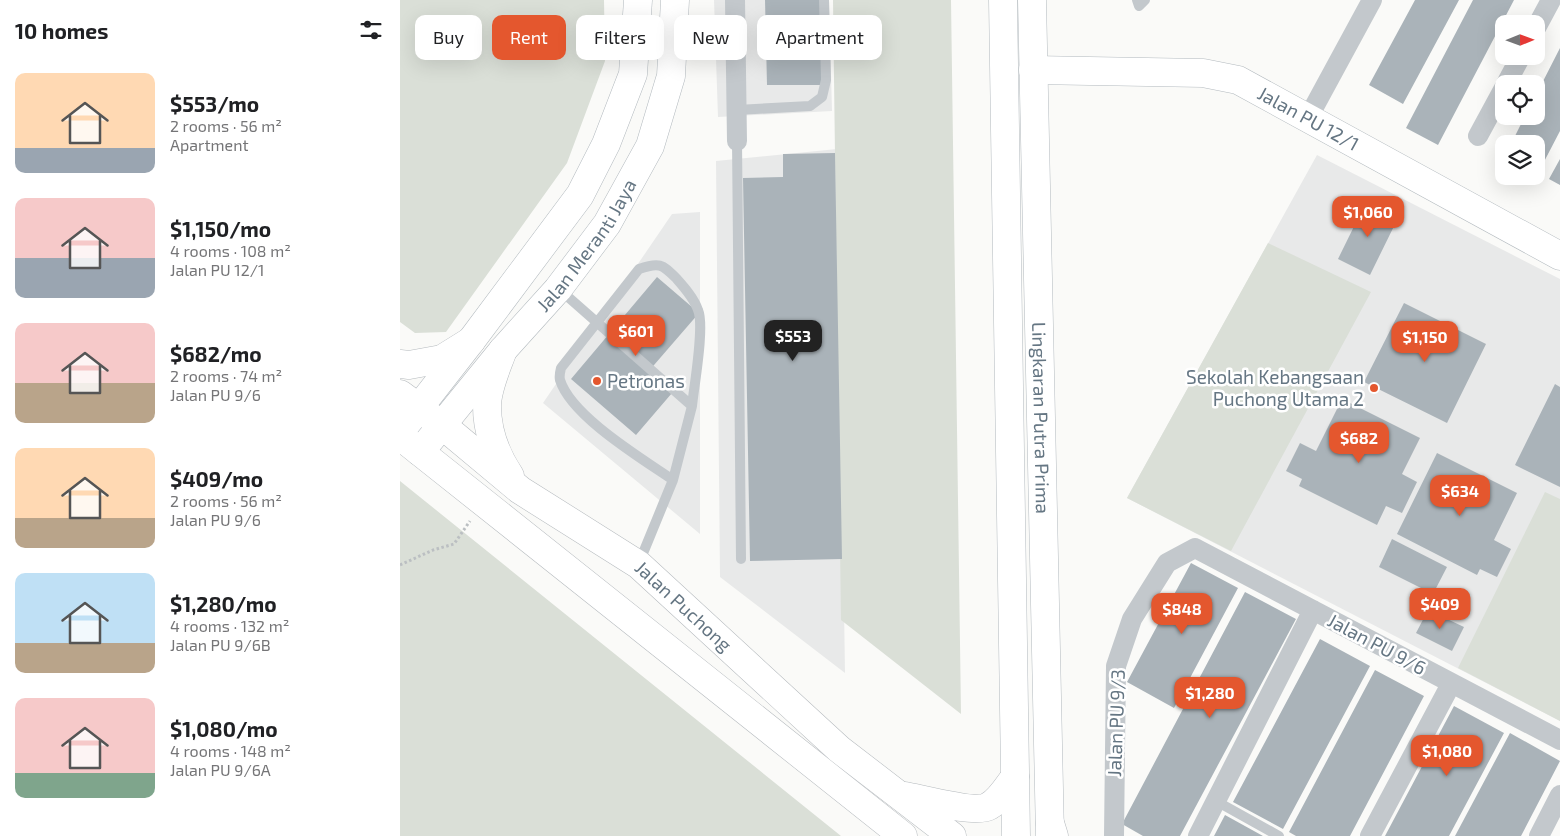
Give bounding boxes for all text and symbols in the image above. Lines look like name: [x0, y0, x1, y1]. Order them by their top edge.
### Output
chip: Buy: [415, 15, 482, 60]
chip: Rent: [492, 15, 566, 60]
chip: Filters: [576, 15, 664, 60]
chip: New: [674, 15, 747, 60]
chip: Apartment: [757, 15, 882, 60]
north arrow: [1495, 15, 1545, 65]
map controls: [1495, 15, 1545, 185]
icon: filters: [357, 16, 385, 44]
text: 10 homes: [15, 18, 108, 43]
button: locate: [1495, 75, 1545, 125]
street label: Jalan PU 12/1: [1254, 81, 1363, 155]
text: $553/mo: [170, 91, 259, 116]
icon: home: [55, 93, 115, 153]
text: 2 rooms · 56 m²: [170, 116, 282, 135]
text: Apartment: [170, 135, 249, 154]
button: layers: [1495, 135, 1545, 185]
street label: Jalan Meranti Jaya: [531, 175, 641, 316]
pin: $1,060: [1327, 196, 1409, 238]
text: $1,060: [1343, 202, 1393, 221]
text: $1,150/mo: [170, 216, 271, 241]
icon: home: [55, 218, 115, 278]
text: 4 rooms · 108 m²: [170, 241, 291, 260]
text: Jalan PU 12/1: [170, 260, 264, 279]
pin: $601: [606, 314, 666, 357]
pin: $553: [763, 320, 823, 362]
pin: $1,150: [1384, 320, 1466, 363]
text: $601: [618, 321, 654, 340]
street label: Lingkaran Putra Prima: [1028, 322, 1055, 514]
text: $553: [775, 326, 811, 345]
text: $1,150: [1402, 327, 1448, 346]
text: $682/mo: [170, 341, 262, 366]
icon: home: [55, 343, 115, 403]
place label: Sekolah Kebangsaan Puchong Utama 2: [1186, 365, 1364, 410]
text: 2 rooms · 74 m²: [170, 366, 282, 385]
place label: Petronas: [607, 369, 685, 392]
marker: Petronas: [591, 375, 603, 387]
marker: Sekolah Kebangsaan Puchong Utama 2: [1368, 382, 1380, 394]
text: Jalan PU 9/6: [170, 385, 261, 404]
pin: $682: [1329, 422, 1389, 464]
text: $682: [1340, 428, 1378, 447]
text: $409/mo: [170, 466, 263, 491]
icon: home: [55, 468, 115, 528]
pin: $634: [1430, 474, 1490, 517]
text: $634: [1441, 481, 1479, 500]
text: 2 rooms · 56 m²: [170, 491, 282, 510]
text: Jalan PU 9/6: [170, 510, 261, 529]
street label: Jalan Puchong: [631, 556, 737, 656]
pin: $409: [1410, 588, 1470, 630]
text: $1,280/mo: [170, 591, 277, 616]
pin: $848: [1152, 592, 1212, 635]
icon: home: [55, 593, 115, 653]
text: $409: [1420, 594, 1460, 613]
text: $848: [1162, 599, 1202, 618]
street label: Jalan PU 9/6: [1324, 608, 1430, 679]
text: 4 rooms · 132 m²: [170, 616, 289, 635]
text: Jalan PU 9/6B: [170, 635, 271, 654]
street label: Jalan PU 9/3: [1102, 669, 1129, 777]
pin: $1,280: [1169, 676, 1251, 719]
text: $1,280: [1185, 683, 1235, 702]
text: $1,080/mo: [170, 716, 278, 741]
icon: home: [55, 718, 115, 778]
pin: $1,080: [1406, 734, 1488, 777]
text: 4 rooms · 148 m²: [170, 741, 291, 760]
text: $1,080: [1422, 741, 1472, 760]
text: Jalan PU 9/6A: [170, 760, 271, 779]

